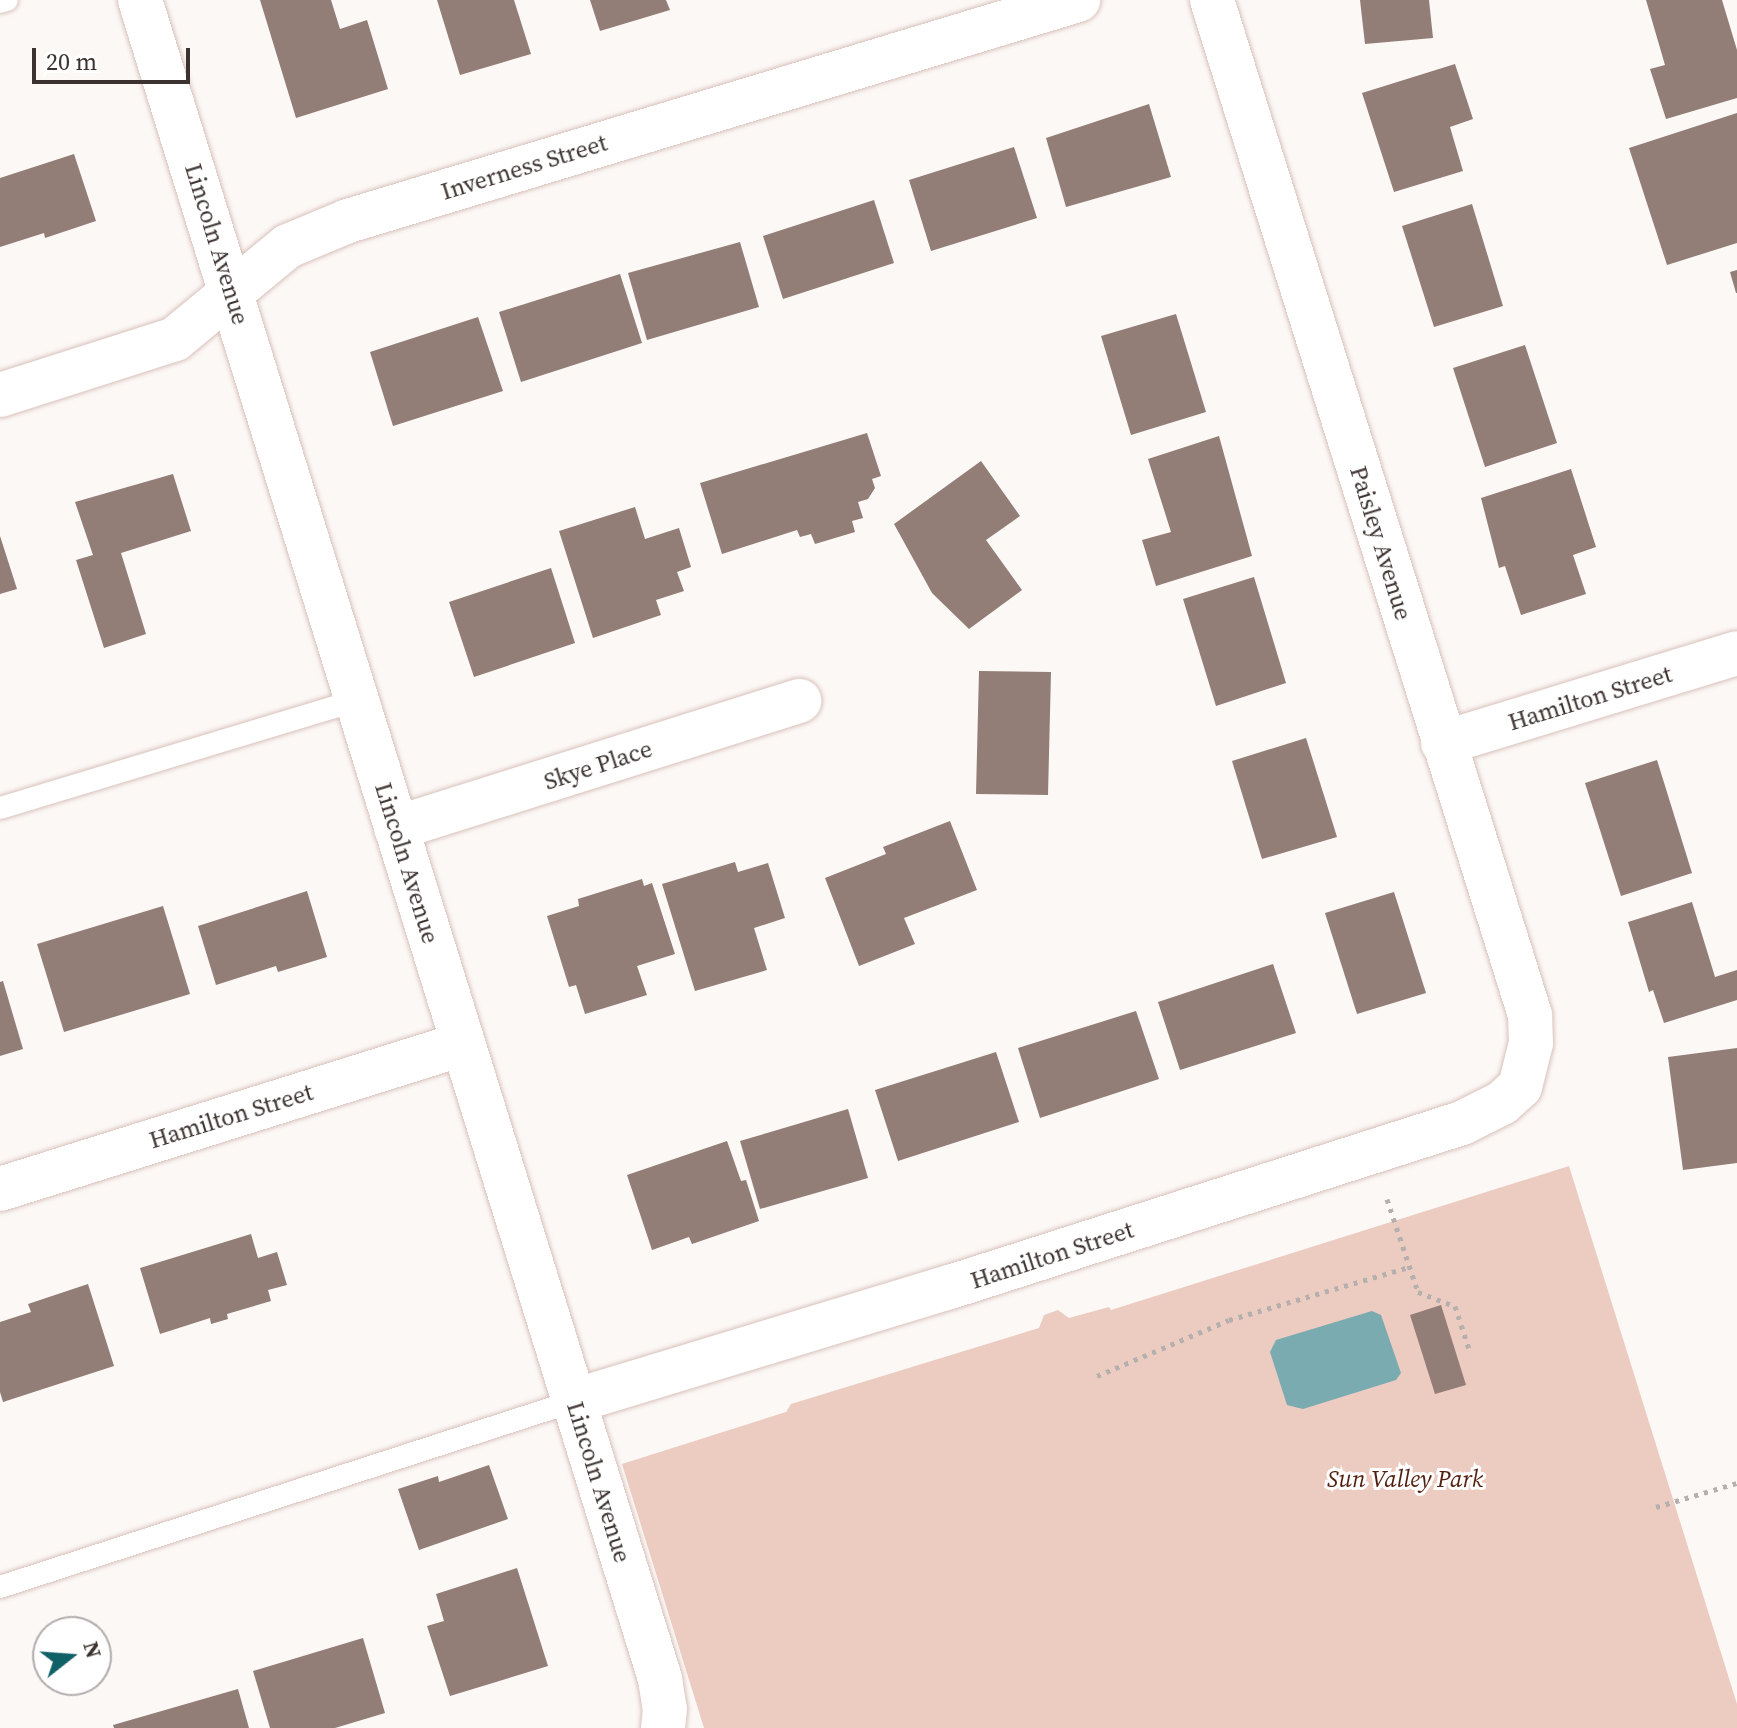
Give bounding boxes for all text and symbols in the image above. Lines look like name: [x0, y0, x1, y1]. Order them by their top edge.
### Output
scale bar: [36, 32, 194, 82]
text: 20 m: [46, 45, 97, 78]
street label: Inverness Street: [438, 128, 610, 206]
street label: Lincoln Avenue: [179, 160, 255, 328]
street label: Paisley Avenue: [1344, 463, 1418, 623]
street label: Hamilton Street: [1505, 659, 1675, 737]
street label: Skye Place: [540, 734, 656, 796]
street label: Lincoln Avenue: [369, 779, 445, 947]
street label: Hamilton Street: [146, 1077, 316, 1155]
street label: Hamilton Street: [967, 1215, 1137, 1295]
street label: Lincoln Avenue: [561, 1398, 637, 1566]
park label: Sun Valley Park: [1327, 1465, 1483, 1493]
north arrow: [32, 1616, 112, 1696]
text: N: [76, 1638, 110, 1662]

